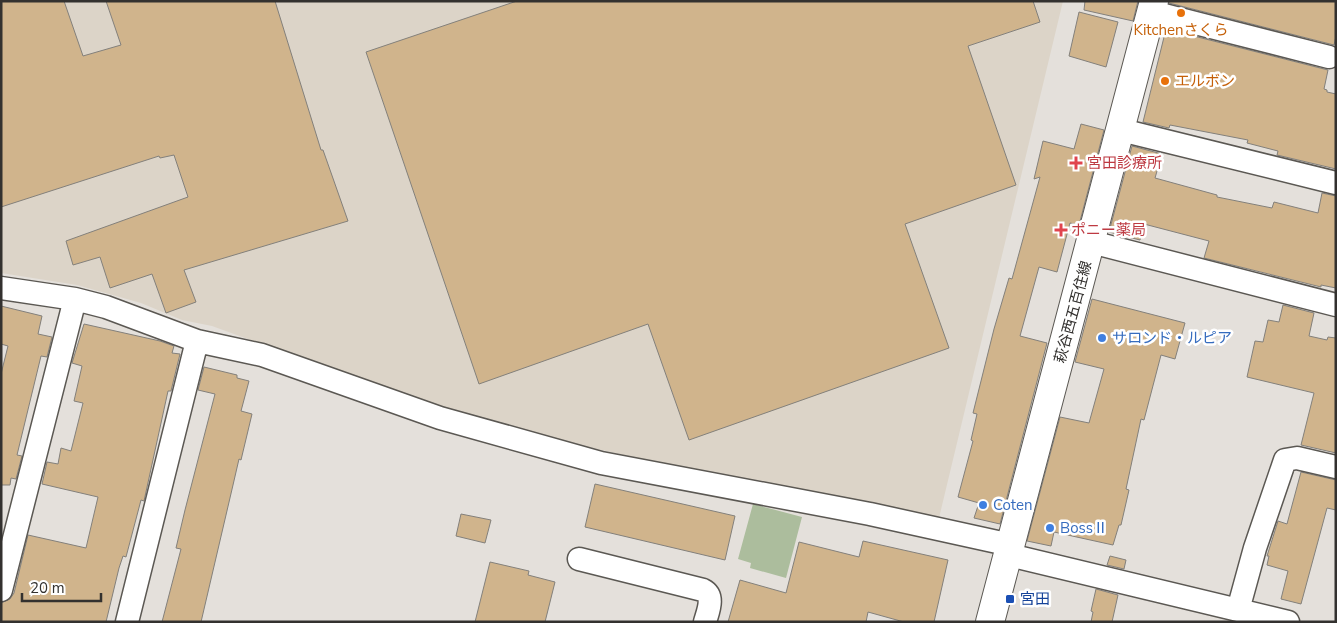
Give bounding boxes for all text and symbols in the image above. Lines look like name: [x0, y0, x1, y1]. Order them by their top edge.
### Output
marker: Kitchenさくら: [1175, 7, 1187, 19]
place label: Kitchenさくら: [1134, 20, 1229, 40]
place label: エルボン: [1175, 71, 1235, 91]
marker: エルボン: [1159, 75, 1171, 87]
place label: 宮田診療所: [1087, 153, 1162, 173]
marker: 宮田診療所: [1069, 156, 1083, 170]
place label: ポニー薬局: [1071, 220, 1146, 240]
marker: ポニー薬局: [1055, 224, 1067, 236]
street label: 萩谷西五百住線: [1050, 259, 1096, 365]
place label: サロンド・ルピア: [1112, 328, 1232, 348]
marker: サロンド・ルピア: [1096, 332, 1108, 344]
place label: Coten: [993, 495, 1033, 515]
marker: Coten: [977, 499, 989, 511]
place label: BossⅡ: [1060, 518, 1108, 538]
marker: BossⅡ: [1044, 522, 1056, 534]
scale bar: [22, 570, 101, 602]
text: 20 m: [30, 578, 65, 598]
place label: 宮田: [1020, 589, 1050, 609]
marker: 宮田: [1004, 593, 1016, 605]

